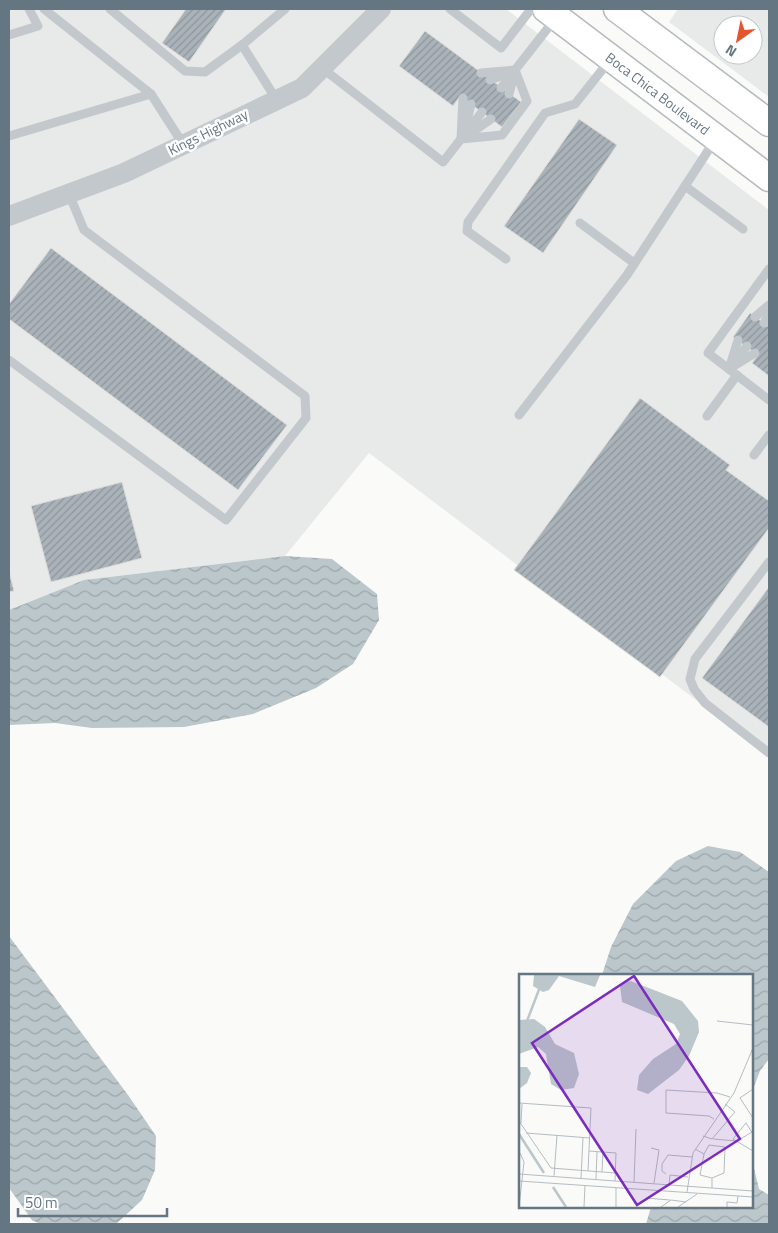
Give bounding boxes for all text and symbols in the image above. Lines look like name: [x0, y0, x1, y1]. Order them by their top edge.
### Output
north arrow: [713, 15, 763, 65]
text: N: [721, 40, 740, 63]
street label: Boca Chica Boulevard: [601, 47, 714, 140]
street label: Kings Highway: [164, 103, 252, 160]
inset map: [519, 974, 753, 1208]
scale bar: [18, 1186, 166, 1218]
text: 50 m: [25, 1191, 58, 1214]

